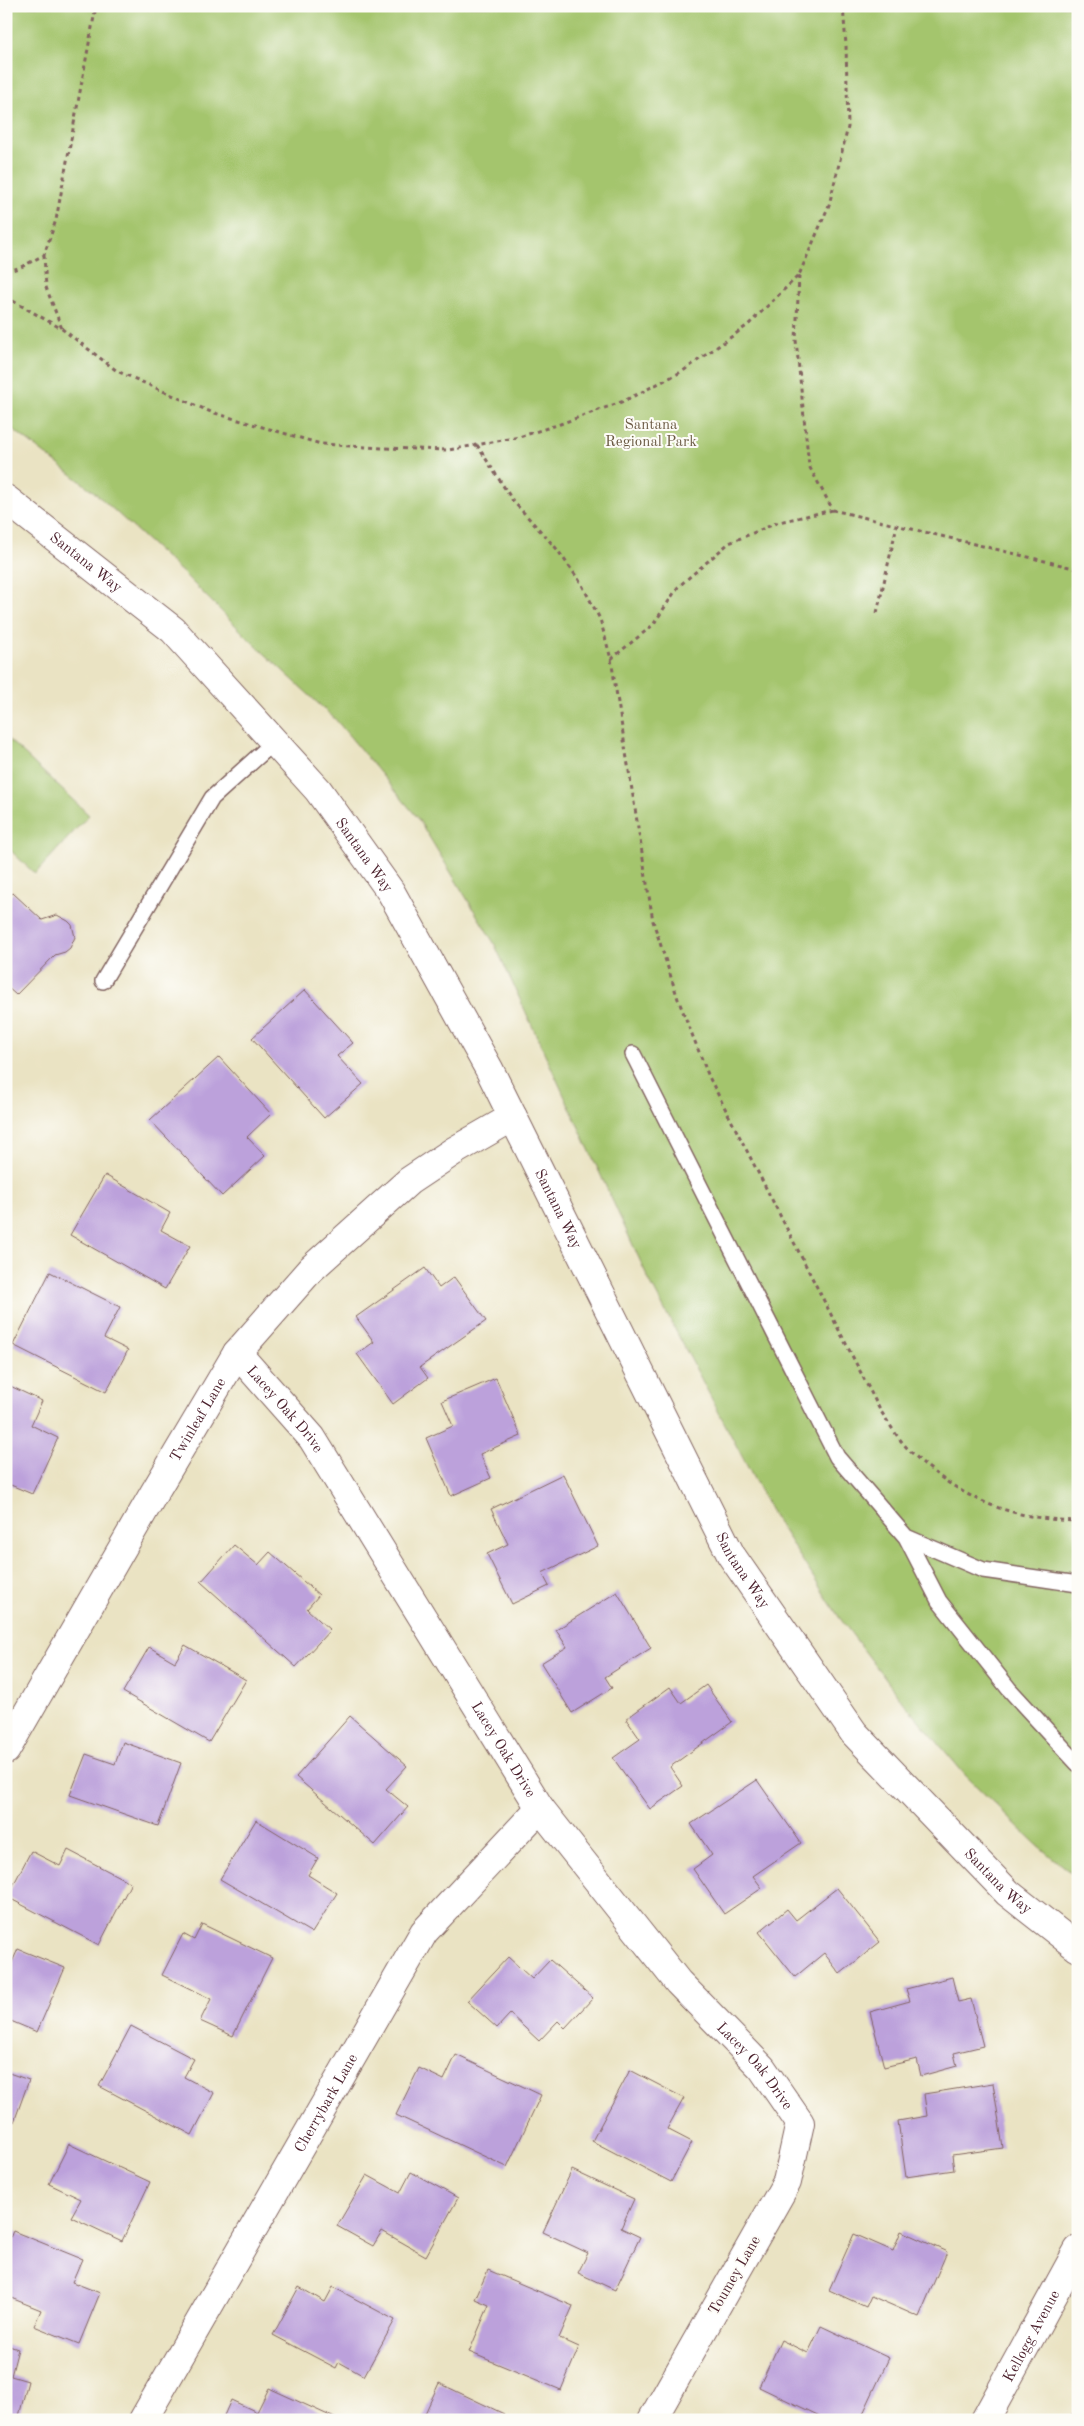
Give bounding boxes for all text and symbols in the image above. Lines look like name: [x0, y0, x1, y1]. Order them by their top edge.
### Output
park label: Santana Regional Park: [605, 418, 697, 450]
street label: Santana Way: [46, 530, 124, 596]
street label: Santana Way: [332, 816, 395, 896]
street label: Santana Way: [531, 1167, 583, 1252]
street label: Lacey Oak Drive: [243, 1364, 325, 1456]
street label: Twinleaf Lane: [168, 1376, 229, 1465]
street label: Santana Way: [712, 1530, 772, 1612]
street label: Lacey Oak Drive: [468, 1700, 538, 1801]
street label: Santana Way: [961, 1846, 1034, 1918]
street label: Lacey Oak Drive: [713, 2020, 794, 2113]
street label: Cherrybark Lane: [293, 2052, 361, 2155]
street label: Toumey Lane: [707, 2234, 764, 2318]
street label: Kellogg Avenue: [1001, 2288, 1063, 2385]

